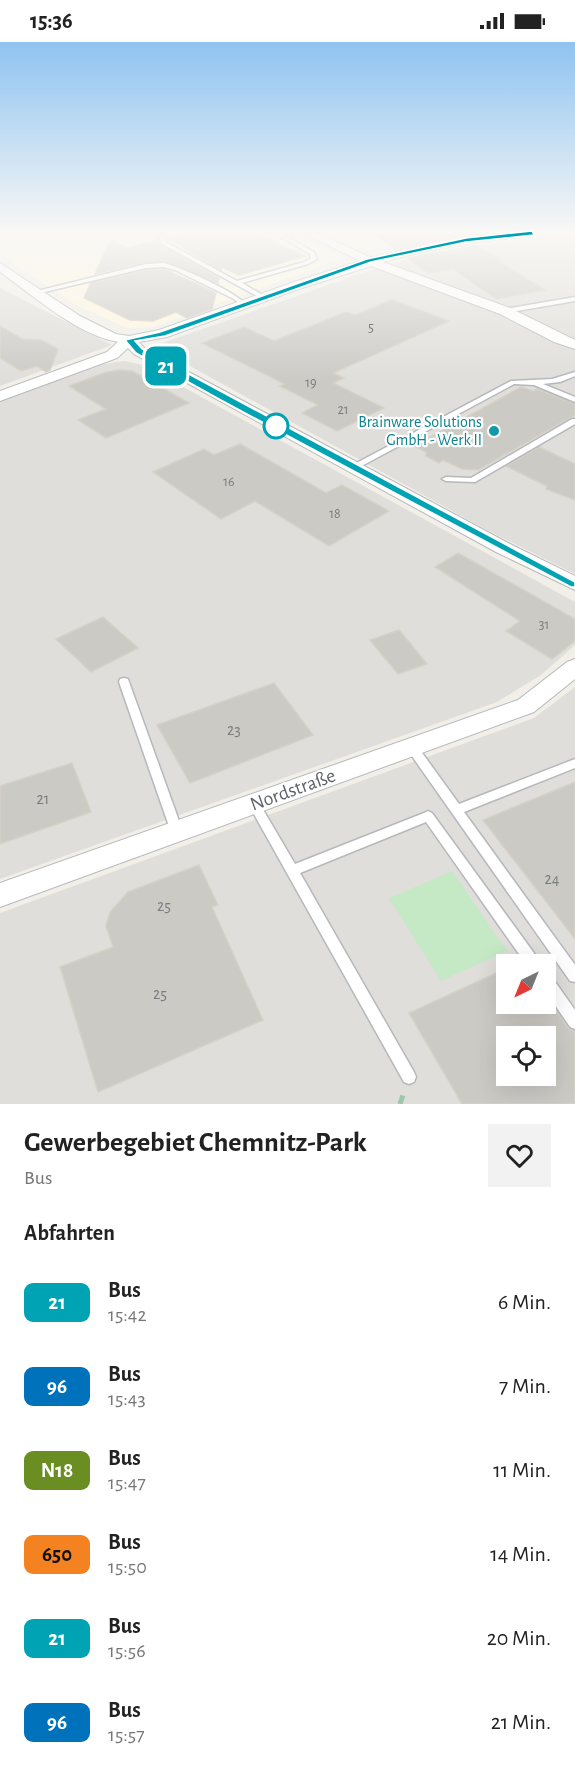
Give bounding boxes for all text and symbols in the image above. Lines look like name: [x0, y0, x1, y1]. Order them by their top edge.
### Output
text: 15:36: [30, 10, 73, 32]
house number: 5: [368, 321, 374, 335]
line badge: 21: [139, 346, 193, 386]
text: 21: [157, 356, 175, 377]
house number: 19: [305, 376, 317, 390]
house number: 21: [337, 403, 349, 417]
unlabelled marker: [263, 413, 289, 439]
place label: Brainware Solutions GmbH - Werk II: [358, 414, 482, 448]
marker: Brainware Solutions GmbH - Werk II: [487, 424, 501, 438]
house number: 16: [223, 475, 235, 489]
house number: 18: [329, 507, 341, 521]
house number: 31: [539, 618, 549, 632]
house number: 23: [227, 722, 241, 738]
street label: Nordstraße: [248, 765, 338, 815]
house number: 21: [37, 791, 49, 807]
house number: 24: [545, 871, 560, 887]
house number: 25: [157, 898, 171, 914]
north arrow: [496, 954, 556, 1014]
map controls: [496, 954, 556, 1086]
house number: 25: [153, 986, 167, 1002]
button: locate: [496, 1026, 556, 1086]
button: heart: [488, 1124, 551, 1187]
text: Gewerbegebiet Chemnitz-Park: [24, 1129, 367, 1157]
text: Bus: [24, 1168, 52, 1188]
text: Abfahrten: [24, 1222, 115, 1244]
text: Bus: [108, 1279, 141, 1301]
text: 6 Min.: [498, 1291, 551, 1313]
text: 21: [48, 1292, 66, 1313]
text: 15:42: [108, 1305, 147, 1325]
text: Bus: [108, 1363, 141, 1385]
text: 7 Min.: [499, 1375, 551, 1397]
text: 96: [47, 1376, 67, 1397]
text: 15:43: [108, 1389, 146, 1409]
text: Bus: [108, 1447, 141, 1469]
text: 11 Min.: [493, 1459, 551, 1481]
text: N18: [41, 1460, 73, 1481]
text: 15:47: [108, 1473, 146, 1493]
text: Bus: [108, 1531, 141, 1553]
text: 14 Min.: [490, 1543, 551, 1565]
text: 650: [42, 1544, 72, 1565]
text: 15:50: [108, 1557, 147, 1577]
text: Bus: [108, 1615, 141, 1637]
text: 20 Min.: [487, 1627, 551, 1649]
text: 21: [48, 1628, 66, 1649]
text: 15:56: [108, 1641, 146, 1661]
text: Bus: [108, 1699, 141, 1721]
text: 21 Min.: [491, 1711, 551, 1733]
text: 96: [47, 1712, 67, 1733]
text: 15:57: [108, 1725, 145, 1745]

